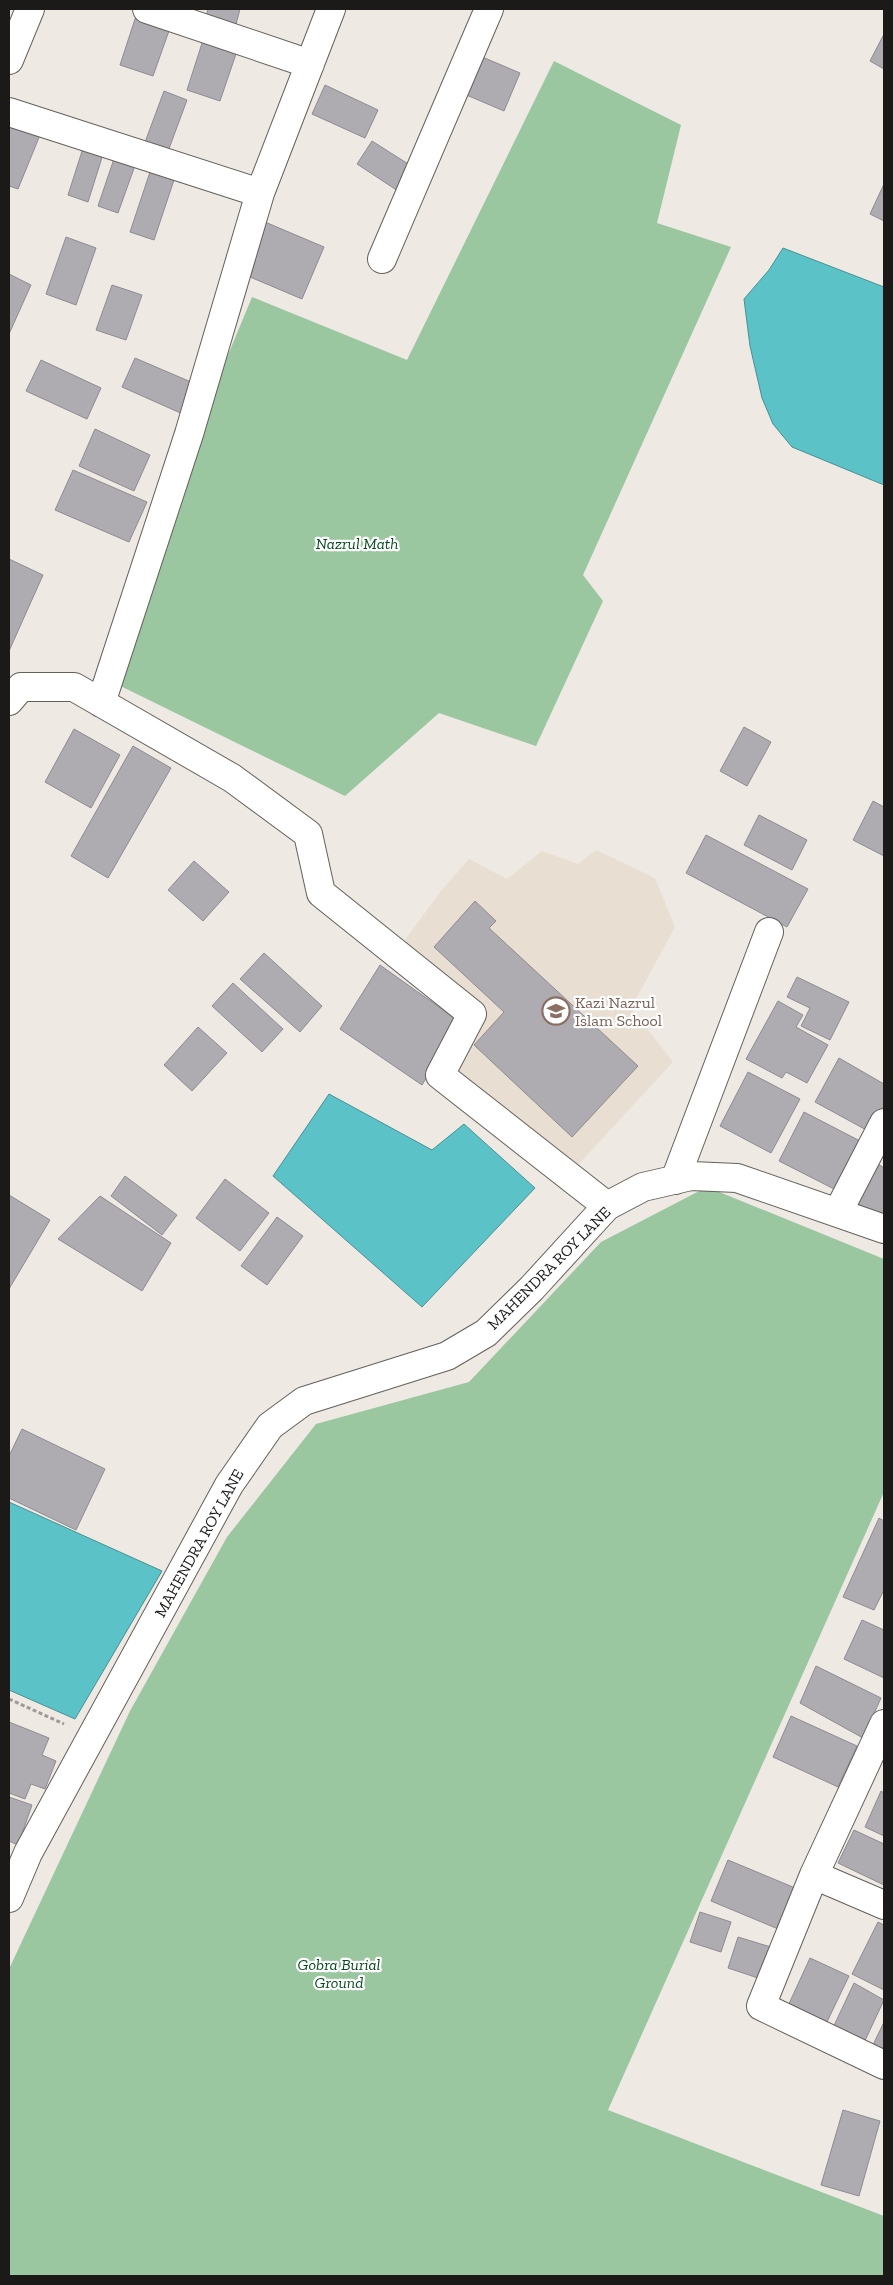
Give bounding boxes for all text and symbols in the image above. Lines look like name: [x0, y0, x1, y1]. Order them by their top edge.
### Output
park label: Nazrul Math: [316, 534, 398, 553]
place label: Kazi Nazrul Islam School: [575, 993, 662, 1030]
school or university icon: Kazi Nazrul Islam School: [541, 996, 571, 1026]
street label: MAHENDRA ROY LANE: [483, 1202, 615, 1334]
street label: MAHENDRA ROY LANE: [150, 1466, 248, 1620]
park label: Gobra Burial Ground: [298, 1955, 381, 1992]

